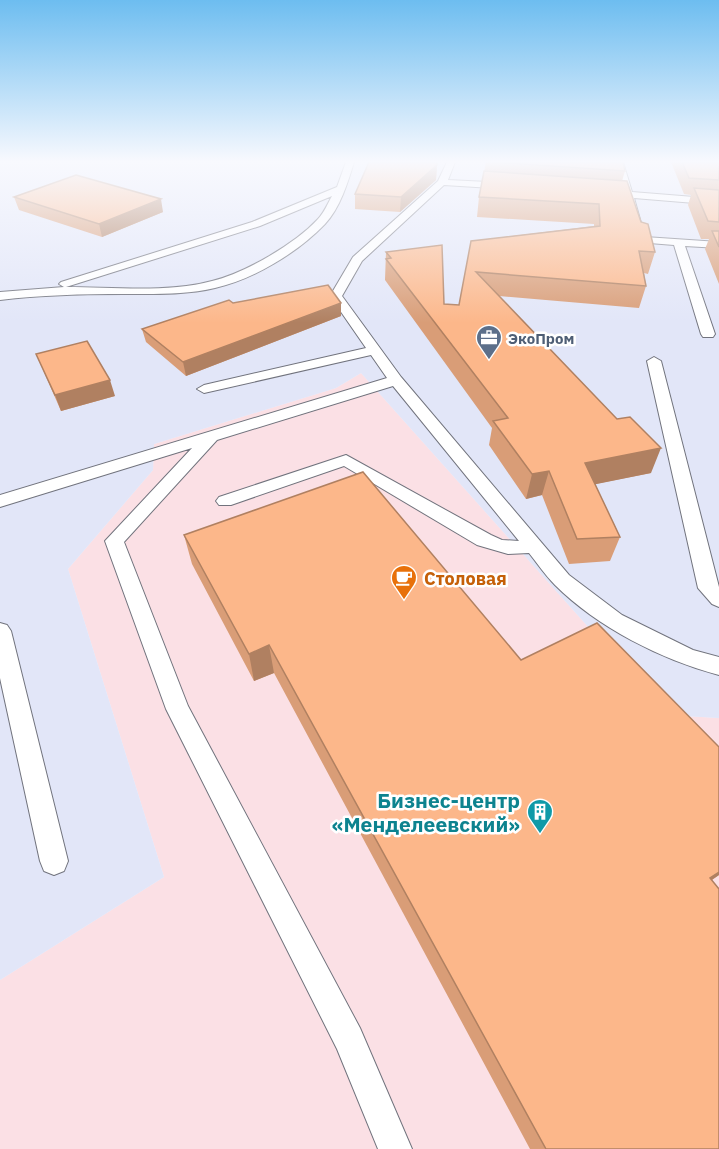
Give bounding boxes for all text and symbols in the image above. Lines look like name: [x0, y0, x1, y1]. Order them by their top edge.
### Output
office icon: ЭкоПром: [474, 323, 504, 361]
place label: ЭкоПром: [508, 329, 574, 348]
cafe icon: Столовая: [389, 563, 419, 601]
place label: Столовая: [424, 567, 507, 590]
place label: Бизнес-центр «Менделеевский»: [332, 786, 520, 838]
building icon: Бизнес-центр «Менделеевский»: [525, 797, 555, 835]

